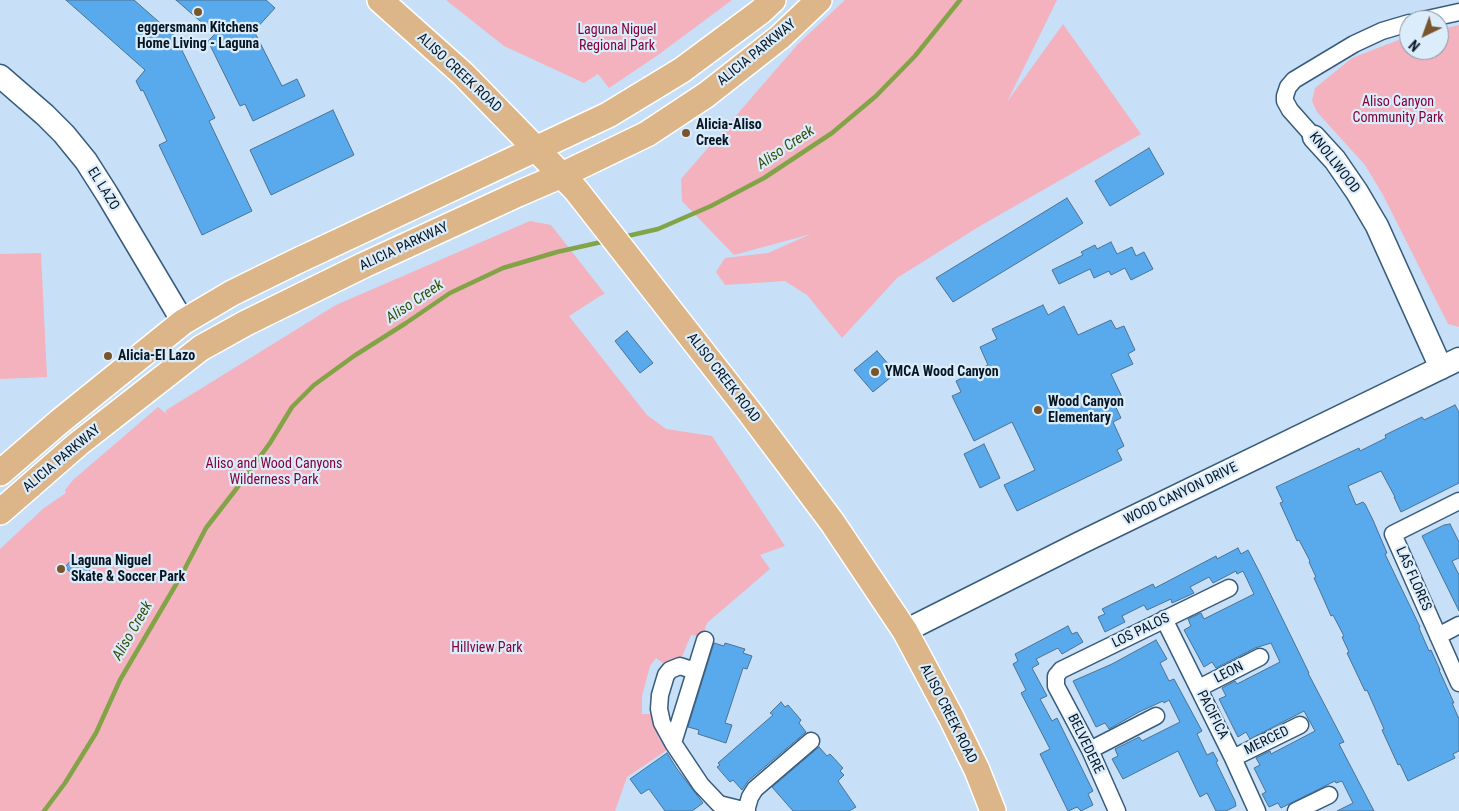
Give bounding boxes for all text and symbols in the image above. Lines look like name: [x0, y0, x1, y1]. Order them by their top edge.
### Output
marker: eggersmann Kitchens Home Living - Laguna: [192, 6, 204, 18]
north arrow: [1399, 10, 1449, 60]
street label: ALICIA PARKWAY: [714, 16, 800, 90]
place label: eggersmann Kitchens Home Living - Laguna: [137, 20, 259, 52]
park label: Laguna Niguel Regional Park: [577, 22, 657, 54]
street label: ALISO CREEK ROAD: [413, 30, 505, 116]
text: N: [1406, 37, 1423, 54]
park label: Aliso Canyon Community Park: [1353, 94, 1443, 126]
place label: Alicia-Aliso Creek: [696, 117, 762, 150]
water label: Aliso Creek: [754, 122, 818, 174]
marker: Alicia-Aliso Creek: [680, 127, 692, 139]
street label: KNOLLWOOD: [1305, 129, 1363, 197]
street label: EL LAZO: [83, 165, 123, 213]
street label: ALICIA PARKWAY: [357, 219, 451, 275]
water label: Aliso Creek: [383, 276, 447, 328]
street label: ALISO CREEK ROAD: [683, 330, 763, 426]
place label: Alicia-El Lazo: [118, 348, 195, 364]
marker: Alicia-El Lazo: [102, 350, 114, 362]
place label: YMCA Wood Canyon: [885, 364, 999, 380]
marker: YMCA Wood Canyon: [869, 366, 881, 378]
place label: Wood Canyon Elementary: [1048, 394, 1124, 427]
marker: Wood Canyon Elementary: [1032, 404, 1044, 416]
street label: ALICIA PARKWAY: [20, 422, 104, 496]
park label: Aliso and Wood Canyons Wilderness Park: [206, 456, 342, 488]
street label: WOOD CANYON DRIVE: [1121, 459, 1241, 529]
street label: LAS FLORES: [1391, 544, 1435, 614]
place label: Laguna Niguel Skate & Soccer Park: [71, 553, 185, 586]
marker: Laguna Niguel Skate & Soccer Park: [55, 563, 67, 575]
water label: Aliso Creek: [109, 598, 157, 664]
street label: LOS PALOS: [1110, 610, 1172, 652]
park label: Hillview Park: [451, 640, 523, 656]
street label: LEON: [1212, 659, 1246, 687]
street label: ALISO CREEK ROAD: [916, 662, 980, 766]
street label: PACIFICA: [1193, 688, 1231, 742]
street label: BELVEDERE: [1063, 711, 1107, 777]
street label: MERCED: [1242, 723, 1292, 759]

